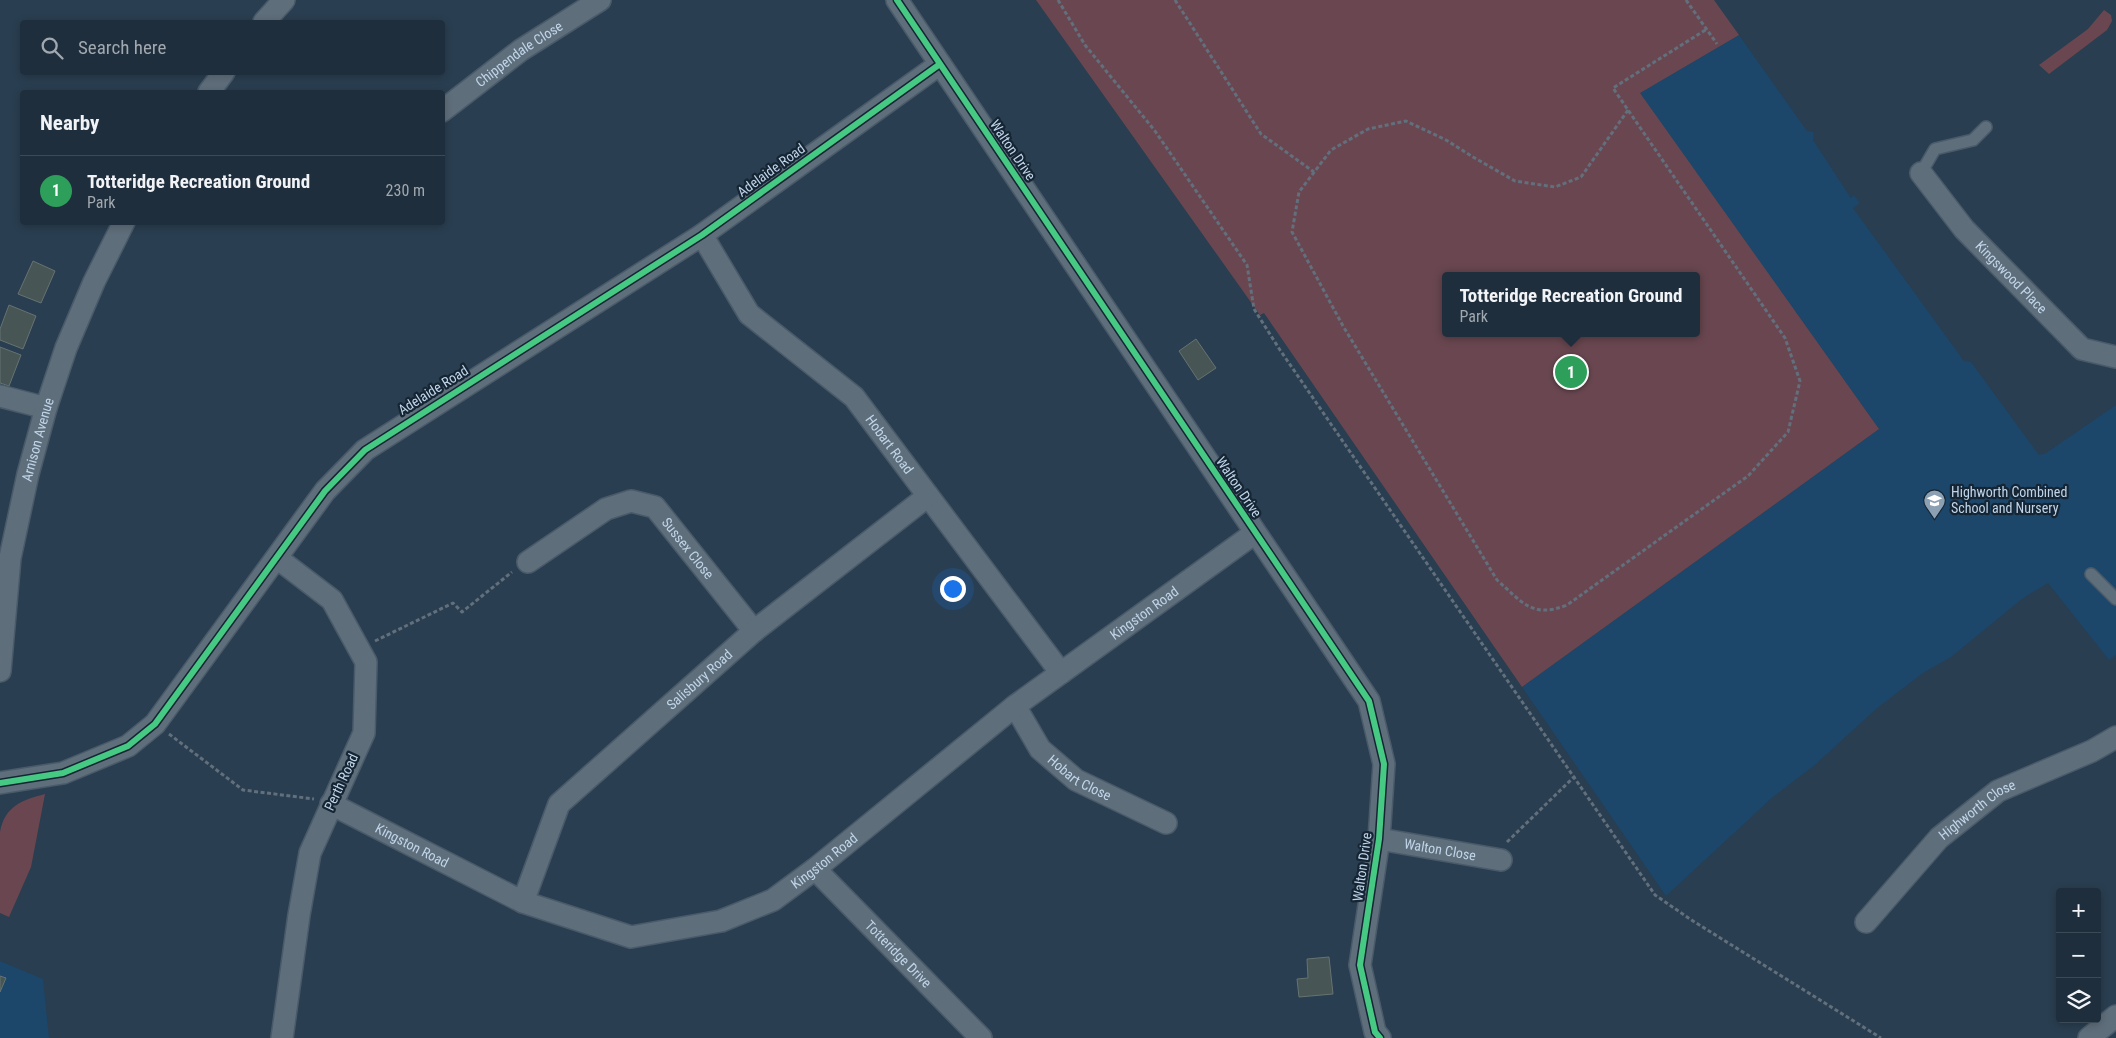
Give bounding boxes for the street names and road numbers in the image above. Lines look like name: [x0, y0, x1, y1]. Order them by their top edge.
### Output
street label: Chippendale Close: [472, 18, 566, 90]
street label: Walton Drive: [987, 117, 1039, 184]
street label: Adelaide Road: [734, 140, 808, 200]
street label: Kingswood Place: [1972, 238, 2051, 317]
street label: Adelaide Road: [395, 362, 471, 418]
street label: Arnison Avenue: [19, 395, 57, 483]
street label: Hobart Road: [862, 412, 917, 477]
street label: Walton Drive: [1213, 454, 1265, 521]
street label: Sussex Close: [659, 514, 717, 582]
street label: Kingston Road: [1107, 583, 1181, 643]
street label: Salisbury Road: [663, 646, 735, 713]
street label: Perth Road: [321, 751, 361, 813]
street label: Hobart Close: [1045, 751, 1114, 804]
street label: Highworth Close: [1936, 776, 2018, 843]
street label: Kingston Road: [373, 820, 451, 871]
street label: Kingston Road: [788, 830, 861, 892]
street label: Walton Drive: [1349, 831, 1375, 902]
street label: Walton Close: [1403, 835, 1478, 864]
street label: Totteridge Drive: [862, 917, 935, 991]

